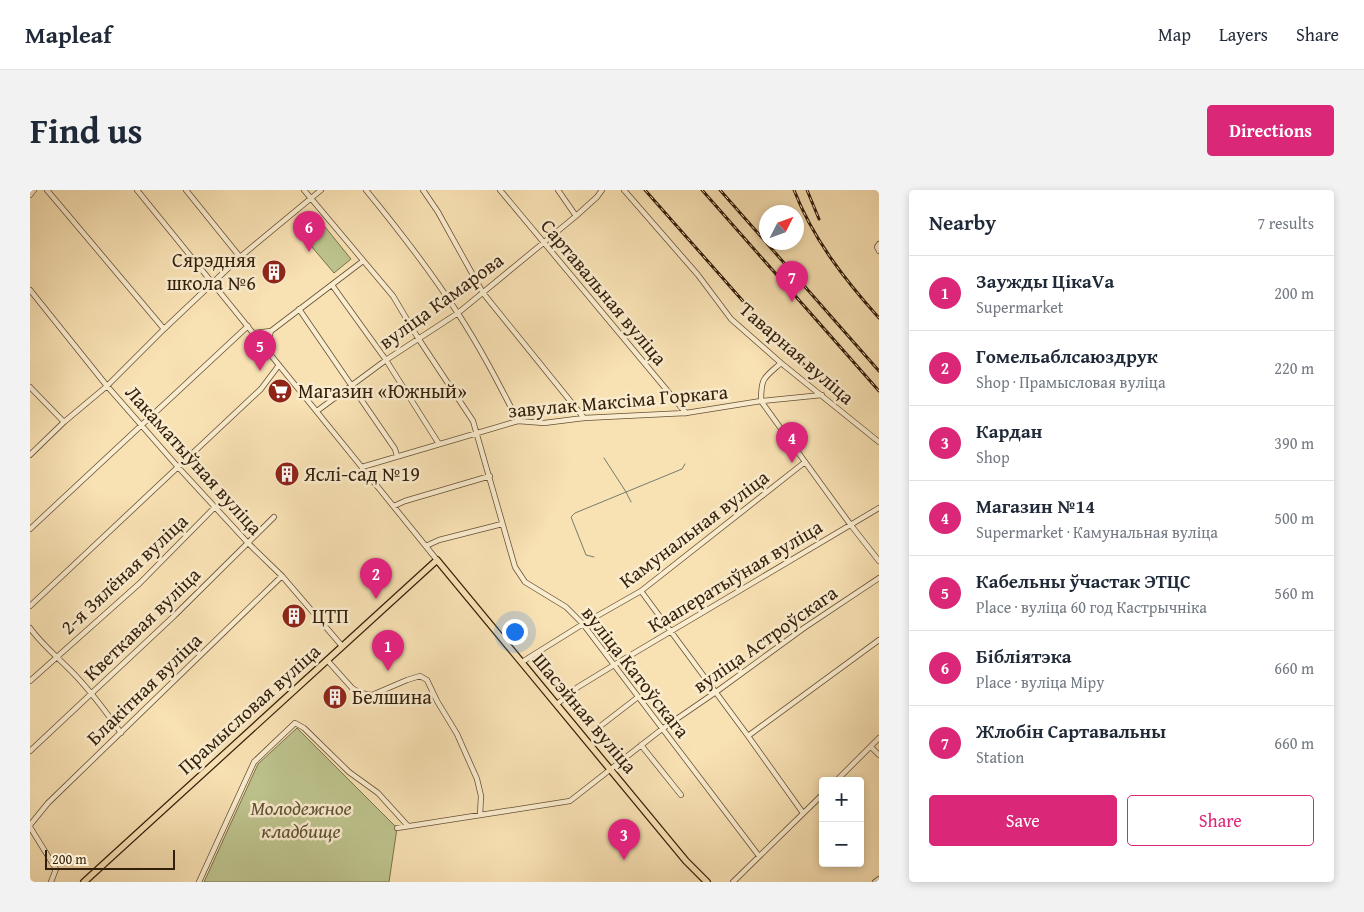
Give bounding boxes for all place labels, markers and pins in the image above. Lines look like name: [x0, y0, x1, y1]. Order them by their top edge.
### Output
pin: 6: [293, 211, 325, 252]
place label: Сярэдняя школа №6: [167, 245, 256, 297]
building icon: Сярэдняя школа №6: [261, 259, 287, 285]
pin: 7: [776, 261, 808, 302]
pin: 5: [244, 330, 276, 371]
place label: Магазин «Южный»: [298, 376, 467, 405]
supermarket icon: Магазин «Южный»: [267, 378, 293, 404]
pin: 4: [776, 422, 808, 463]
place label: Яслі-сад №19: [303, 459, 420, 488]
building icon: Яслі-сад №19: [274, 461, 300, 487]
pin: 2: [360, 558, 392, 599]
place label: ЦТП: [312, 601, 349, 630]
building icon: ЦТП: [281, 603, 307, 629]
pin: 1: [372, 630, 404, 671]
place label: Белшина: [352, 682, 432, 711]
building icon: Белшина: [322, 684, 348, 710]
pin: 3: [608, 819, 640, 860]

